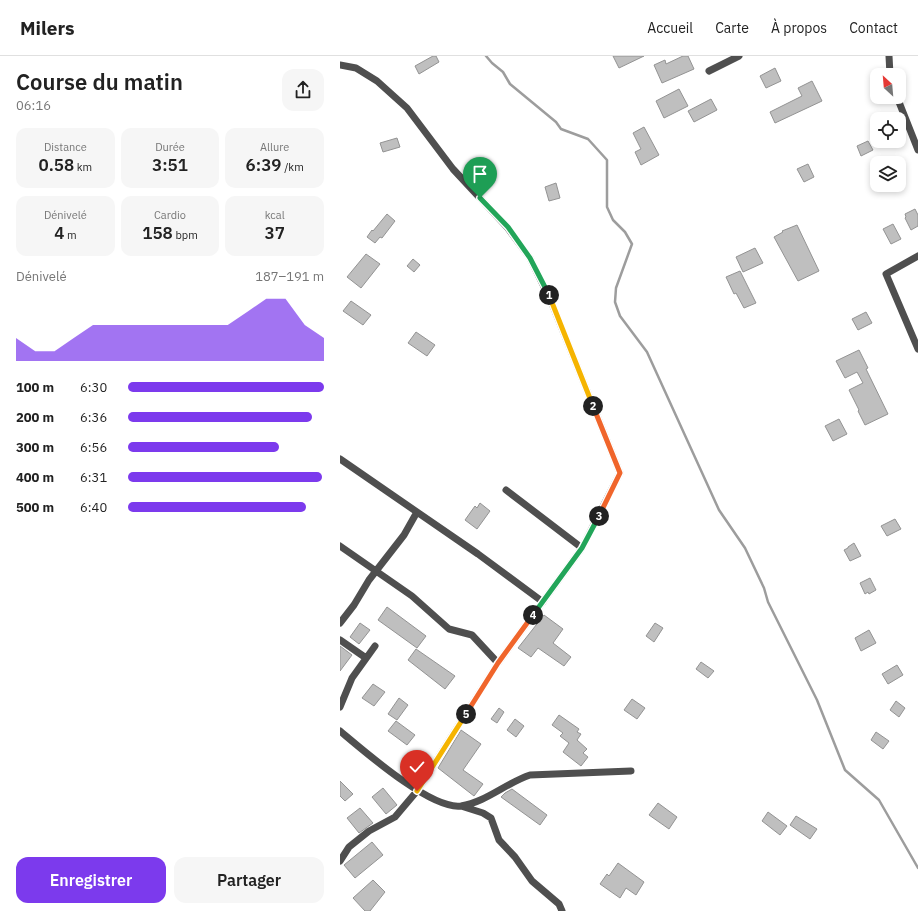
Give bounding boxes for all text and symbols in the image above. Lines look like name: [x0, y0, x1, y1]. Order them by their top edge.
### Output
text: Milers: [20, 16, 75, 40]
text: Accueil: [647, 19, 693, 37]
text: Carte: [715, 19, 749, 37]
text: À propos: [771, 19, 827, 37]
text: Contact: [849, 19, 898, 37]
text: Course du matin: [16, 67, 183, 96]
north arrow: [870, 68, 906, 104]
map controls: [870, 68, 906, 192]
button: share: [282, 69, 324, 111]
text: 06:16: [16, 97, 51, 114]
button: locate: [870, 112, 906, 148]
text: Distance: [44, 140, 87, 154]
text: Durée: [155, 140, 185, 154]
text: Allure: [260, 140, 289, 154]
text: 0.58: [38, 154, 74, 176]
text: 3:51: [152, 154, 188, 176]
text: 6:39: [246, 154, 282, 176]
button: layers: [870, 156, 906, 192]
pin: [463, 157, 497, 198]
text: km: [74, 160, 92, 174]
text: /km: [282, 160, 304, 174]
icon: arrive: [469, 163, 491, 185]
text: Dénivelé: [44, 208, 87, 222]
text: Cardio: [154, 208, 186, 222]
text: kcal: [265, 208, 285, 222]
text: 4: [54, 222, 64, 244]
text: 158: [142, 222, 173, 244]
text: 37: [264, 222, 285, 244]
text: m: [64, 228, 77, 242]
text: bpm: [173, 228, 198, 242]
text: Dénivelé: [16, 268, 67, 285]
text: 187–191 m: [255, 268, 324, 285]
pin: 1: [539, 285, 559, 305]
text: 1: [546, 288, 552, 302]
text: 100 m: [16, 379, 54, 396]
text: 6:30: [80, 379, 107, 396]
pin: 2: [583, 396, 603, 416]
text: 2: [590, 399, 596, 413]
text: 200 m: [16, 409, 54, 426]
text: 6:36: [80, 409, 107, 426]
text: 300 m: [16, 439, 54, 456]
text: 6:56: [80, 439, 107, 456]
text: 400 m: [16, 469, 54, 486]
text: 6:31: [80, 469, 107, 486]
text: 500 m: [16, 499, 54, 516]
text: 6:40: [80, 499, 107, 516]
pin: 3: [589, 506, 609, 526]
text: 3: [596, 509, 602, 523]
pin: 4: [523, 605, 543, 625]
text: 4: [530, 608, 536, 622]
pin: 5: [456, 704, 476, 724]
text: 5: [463, 707, 469, 721]
pin: [400, 750, 434, 791]
icon: check: [406, 756, 428, 778]
button: Enregistrer: [16, 857, 166, 903]
button: Partager: [174, 857, 324, 903]

